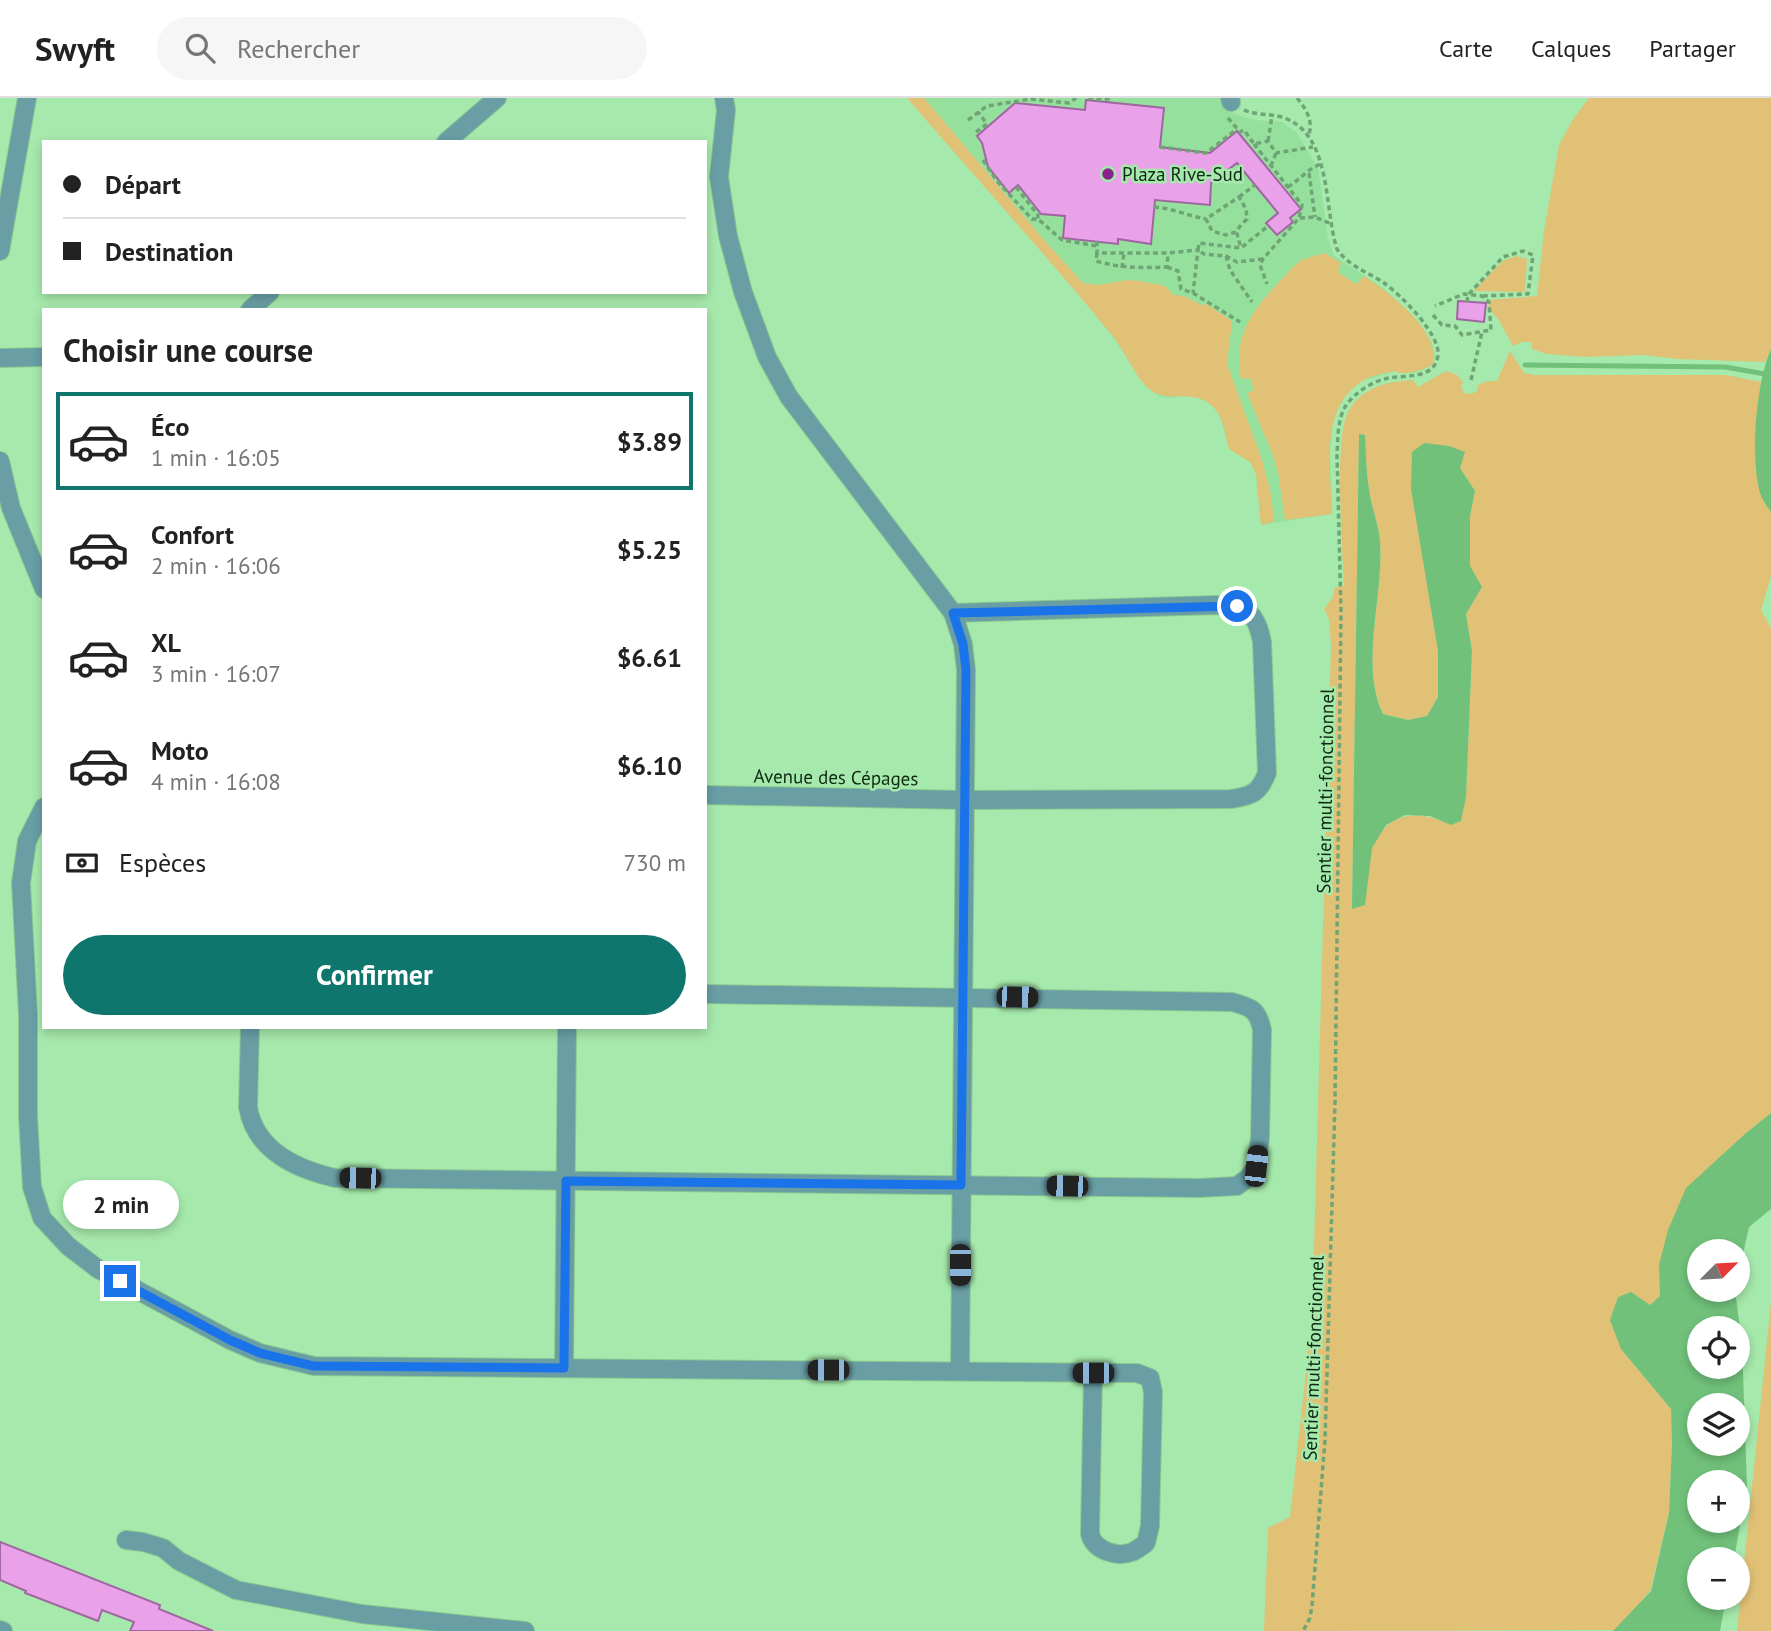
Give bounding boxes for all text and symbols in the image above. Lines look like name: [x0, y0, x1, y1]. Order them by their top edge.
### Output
search box: [157, 17, 647, 80]
text: Swyft: [35, 27, 115, 70]
icon: search: [181, 29, 219, 67]
text: Rechercher: [237, 32, 360, 65]
text: Carte: [1439, 33, 1493, 64]
text: Calques: [1531, 33, 1611, 64]
text: Partager: [1649, 33, 1736, 64]
place label: Plaza Rive-Sud: [1122, 162, 1243, 186]
marker: Plaza Rive-Sud: [1100, 166, 1116, 182]
text: Départ: [105, 168, 181, 201]
text: Destination: [105, 235, 233, 268]
text: Choisir une course: [63, 329, 313, 371]
icon: car: [67, 410, 130, 473]
text: Éco: [151, 410, 189, 443]
text: $3.89: [617, 425, 682, 458]
text: 1 min · 16:05: [151, 443, 281, 472]
icon: car: [67, 518, 130, 581]
text: Confort: [151, 518, 234, 551]
text: $5.25: [617, 533, 682, 566]
text: 2 min · 16:06: [151, 551, 281, 580]
route start: [1221, 590, 1253, 622]
icon: car: [67, 626, 130, 689]
text: XL: [151, 626, 181, 659]
text: $6.61: [617, 641, 682, 674]
text: 3 min · 16:07: [151, 659, 281, 688]
street label: Sentier multi-fonctionnel: [1311, 688, 1339, 894]
icon: car: [67, 734, 130, 797]
text: Moto: [151, 734, 209, 767]
text: $6.10: [617, 749, 682, 782]
street label: Avenue des Cépages: [753, 764, 919, 790]
text: 4 min · 16:08: [151, 767, 281, 796]
icon: cash: [63, 844, 101, 882]
text: Espèces: [119, 846, 206, 879]
text: 730 m: [624, 848, 686, 877]
button: Confirmer: [63, 935, 686, 1015]
car: [996, 986, 1039, 1008]
car: [1244, 1144, 1269, 1188]
car: [339, 1167, 382, 1189]
car: [1046, 1175, 1089, 1197]
callout: 2 min: [62, 1180, 178, 1228]
text: 2 min: [93, 1190, 149, 1219]
north arrow: [1687, 1239, 1750, 1302]
map controls: [1687, 1239, 1750, 1610]
car: [950, 1244, 971, 1286]
street label: Sentier multi-fonctionnel: [1297, 1255, 1329, 1461]
route end: [104, 1265, 136, 1297]
button: locate: [1687, 1316, 1750, 1379]
car: [808, 1360, 850, 1381]
car: [1073, 1363, 1115, 1384]
button: layers: [1687, 1393, 1750, 1456]
button: +: [1687, 1470, 1750, 1533]
button: −: [1687, 1547, 1750, 1610]

